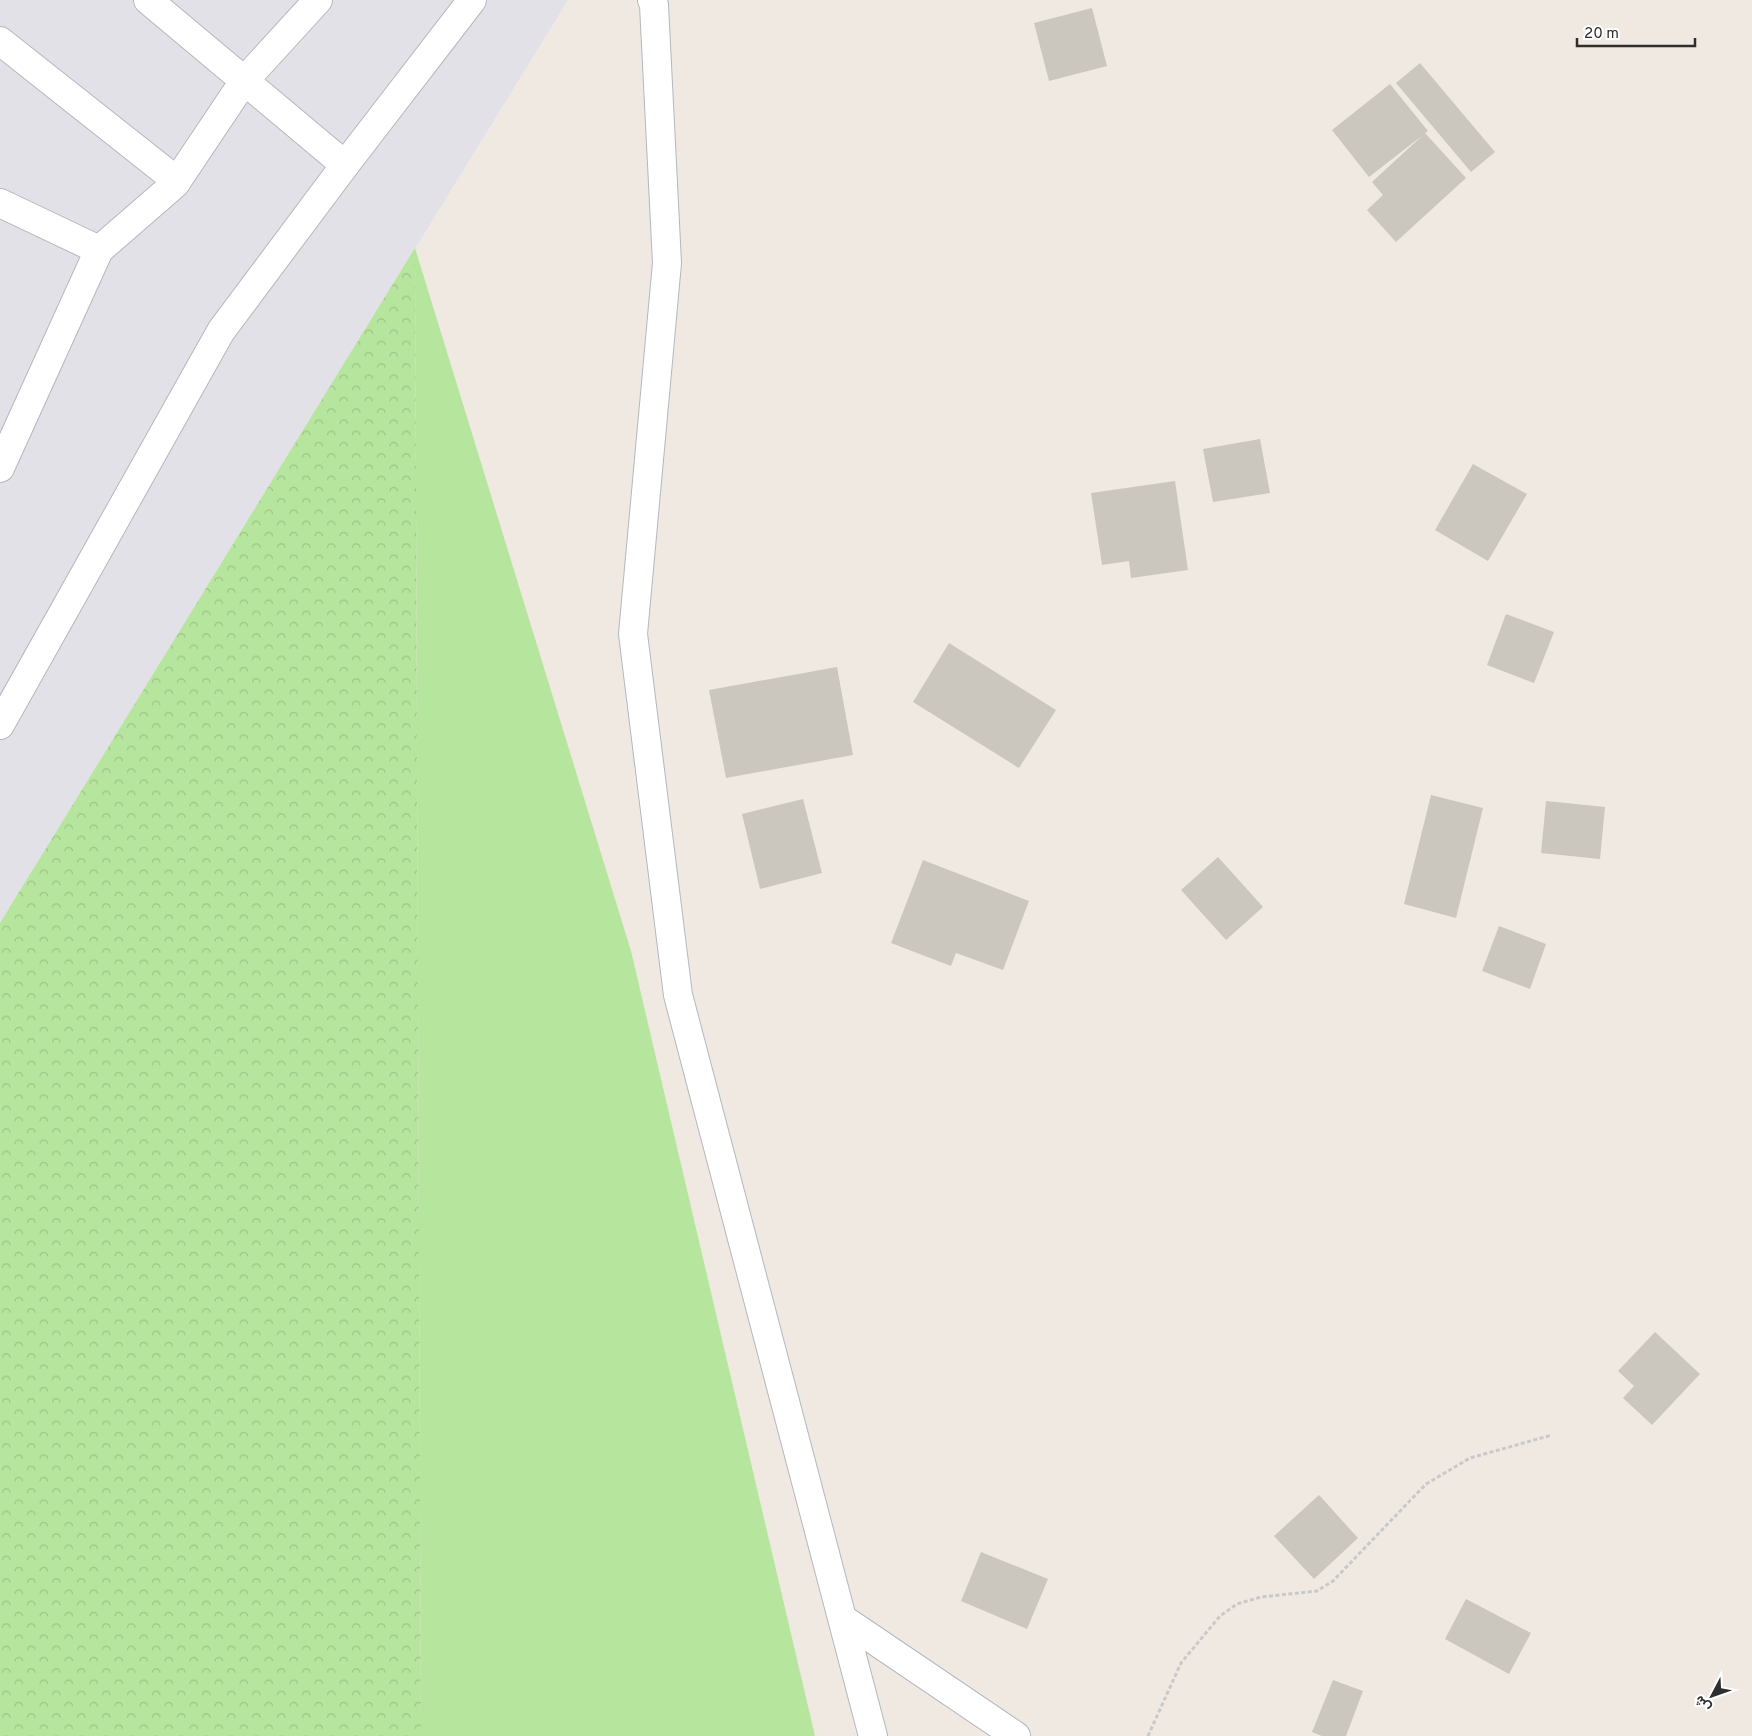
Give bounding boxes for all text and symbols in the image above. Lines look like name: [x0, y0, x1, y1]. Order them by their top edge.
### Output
scale bar: [1577, 15, 1694, 47]
text: 20 m: [1584, 25, 1619, 44]
north arrow: [1687, 1671, 1737, 1721]
text: ش: [1691, 1691, 1715, 1715]

